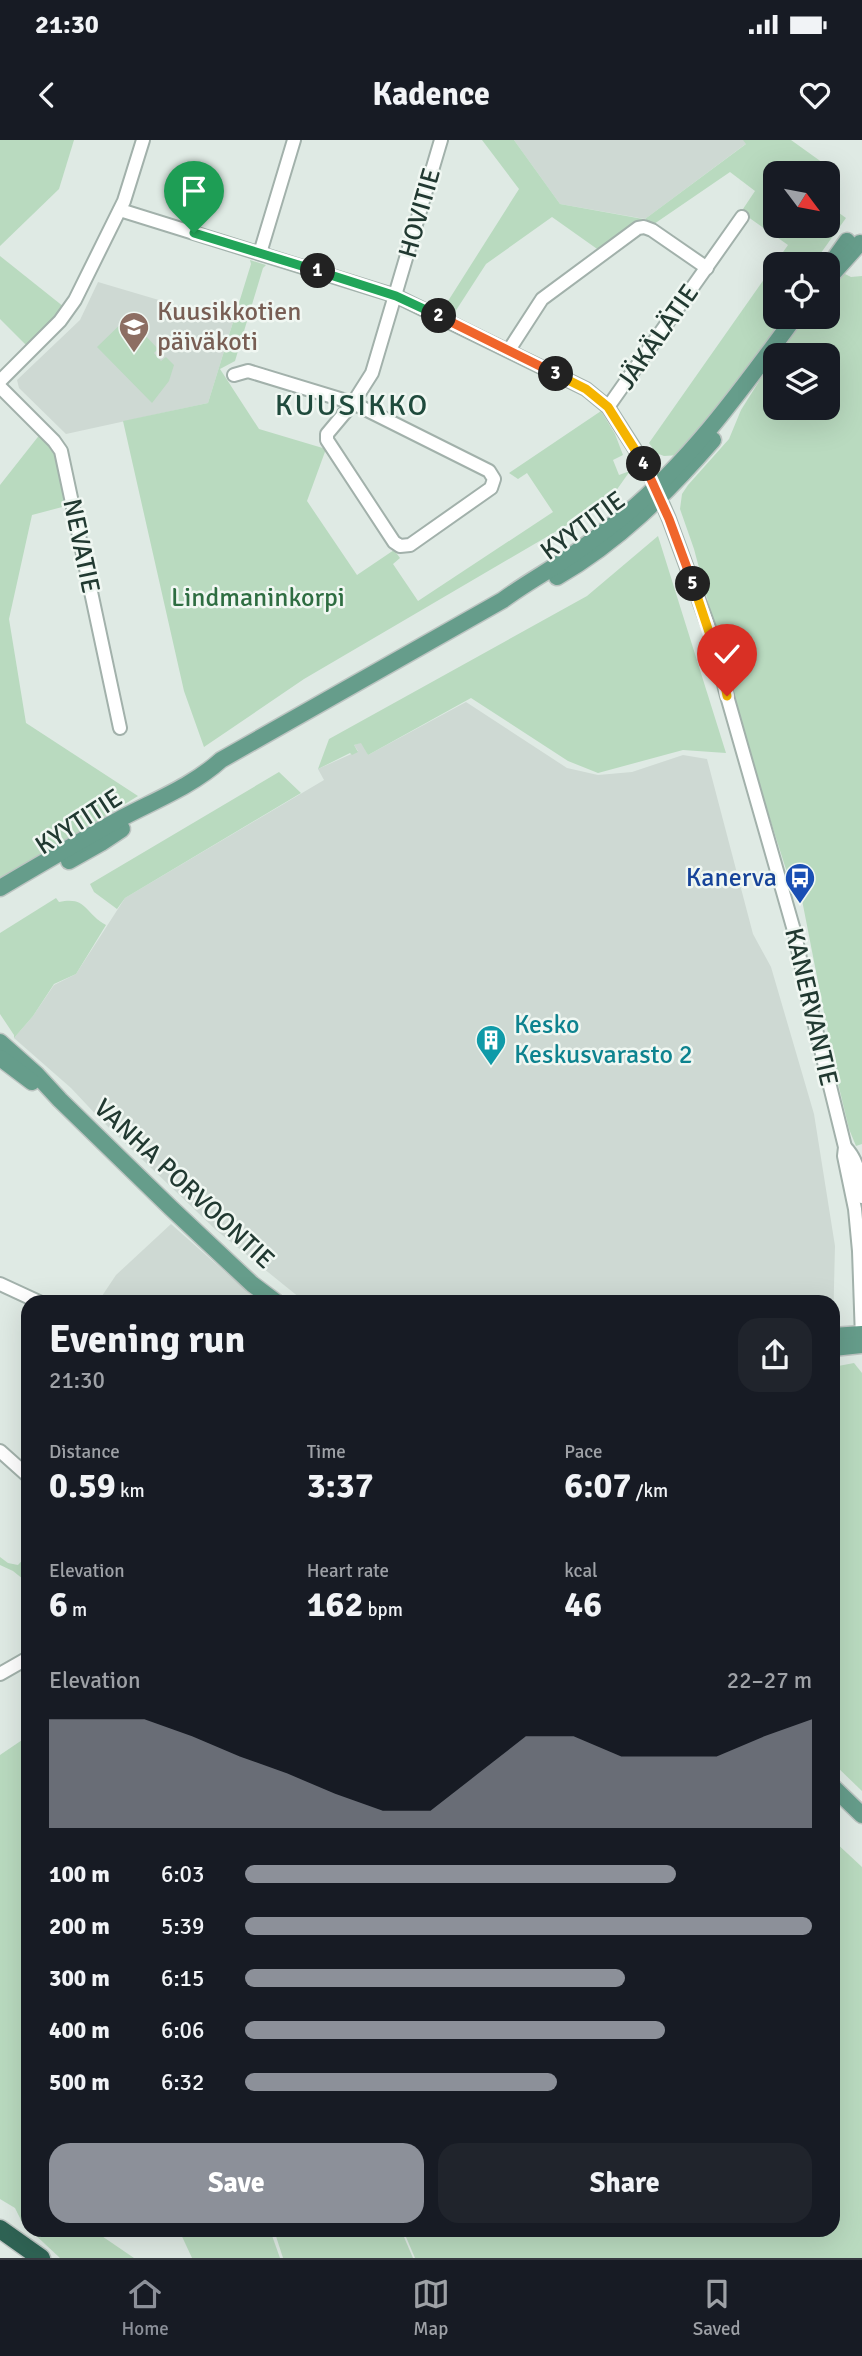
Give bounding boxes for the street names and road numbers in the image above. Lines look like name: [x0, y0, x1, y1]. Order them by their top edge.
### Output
street label: HOVITIE: [392, 164, 448, 262]
street label: JÄKÄLÄTIE: [610, 278, 706, 396]
street label: KYYTITIE: [534, 484, 632, 568]
street label: NEVATIE: [55, 496, 107, 596]
street label: KYYTITIE: [30, 782, 128, 862]
street label: KANERVANTIE: [777, 925, 845, 1089]
street label: VANHA PORVOONTIE: [87, 1092, 281, 1276]

